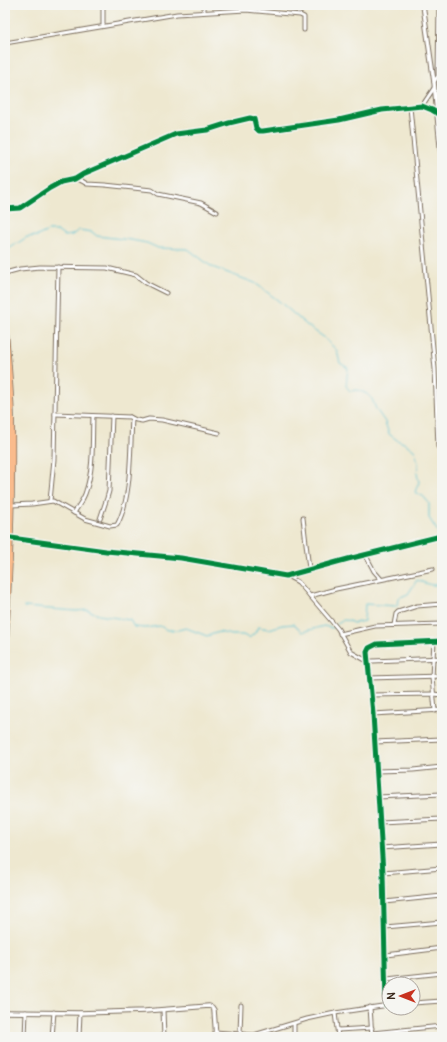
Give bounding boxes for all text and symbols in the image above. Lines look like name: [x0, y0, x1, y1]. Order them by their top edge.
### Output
north arrow: [381, 976, 421, 1016]
text: N: [385, 992, 398, 1000]

